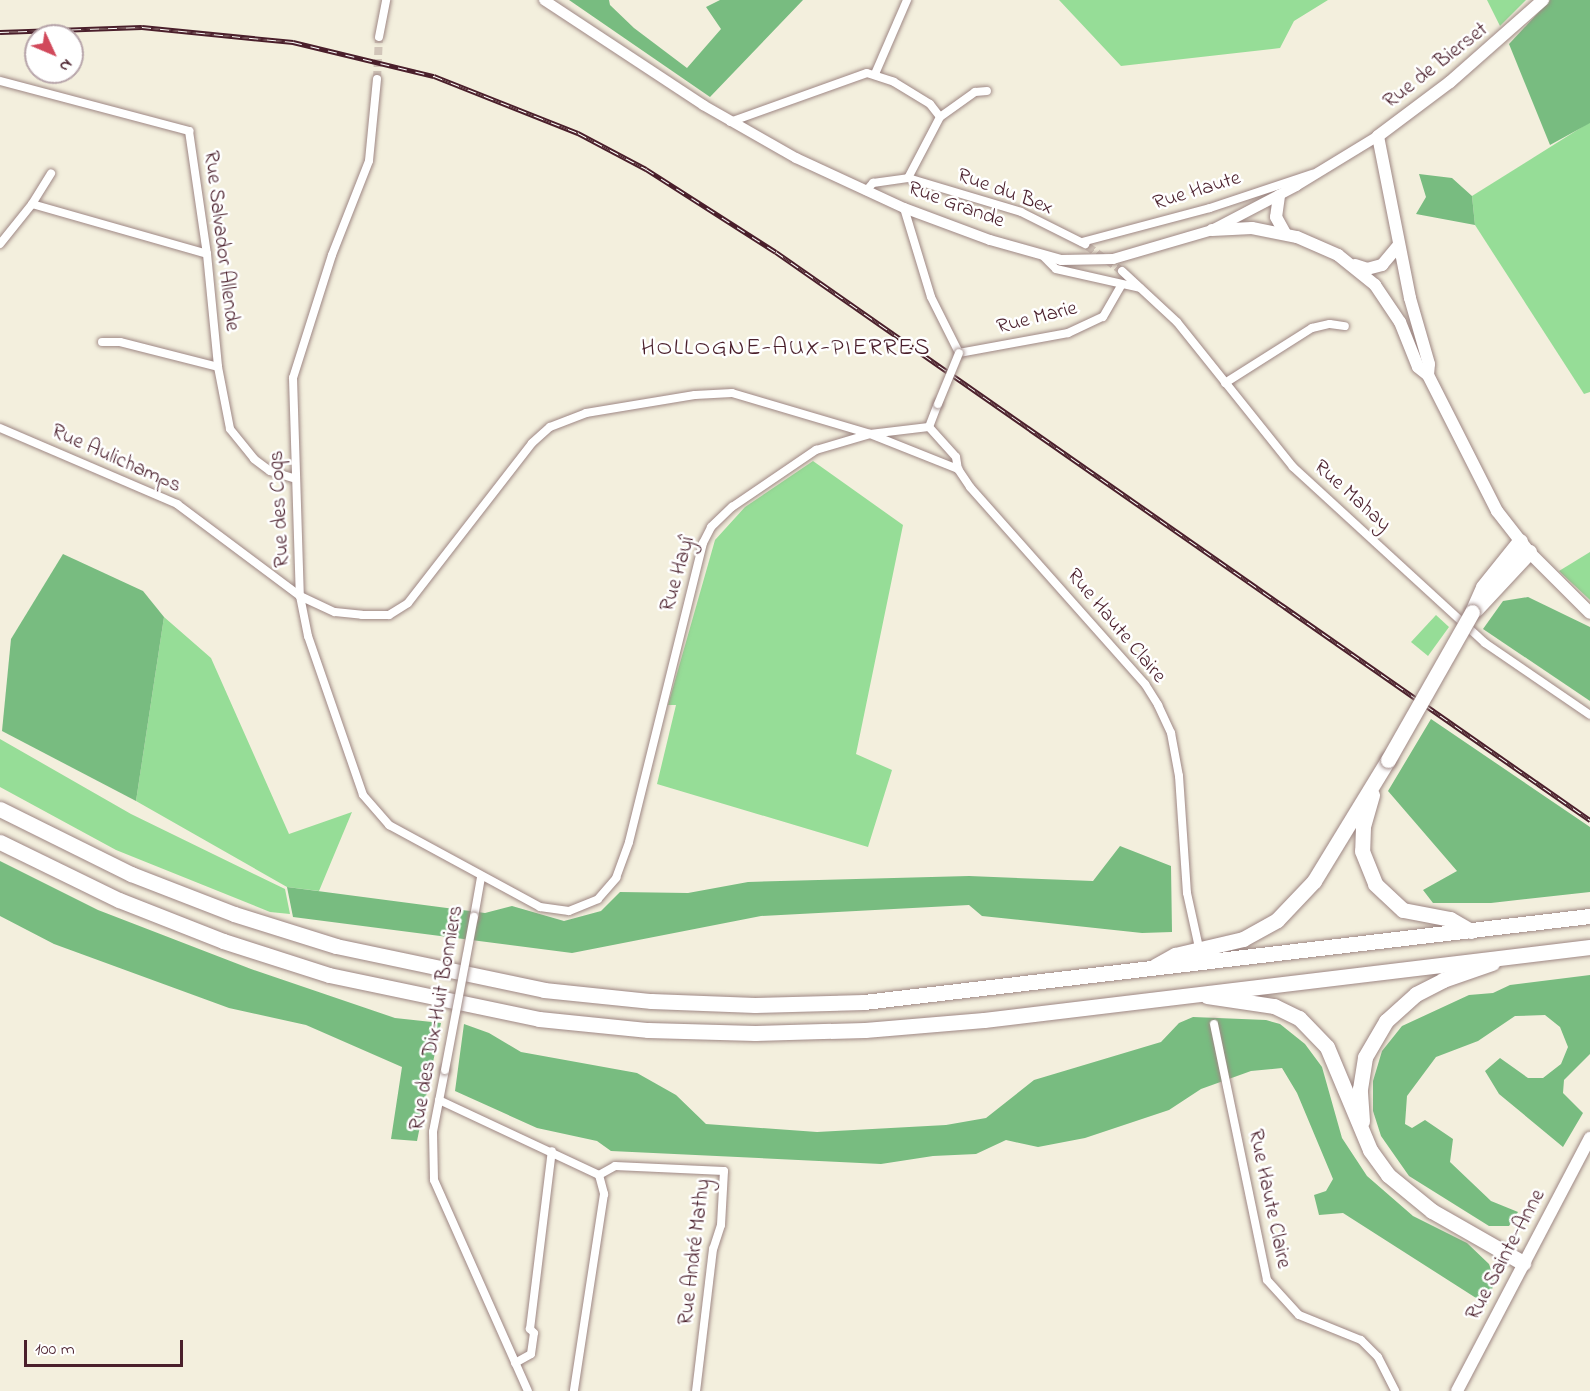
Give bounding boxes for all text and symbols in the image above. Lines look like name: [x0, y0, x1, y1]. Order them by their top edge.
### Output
street label: Rue de Bierset: [1379, 17, 1493, 115]
north arrow: [24, 24, 84, 84]
text: N: [53, 53, 78, 77]
street label: Rue Salvador Allende: [197, 149, 245, 333]
street label: Rue du Bex: [954, 163, 1056, 221]
street label: Rue Haute: [1150, 166, 1244, 216]
street label: Rue Grande: [904, 176, 1008, 234]
street label: Rue Marie: [994, 296, 1080, 340]
district label: HOLLOGNE-AUX-PIERRES: [641, 335, 931, 363]
street label: Rue Aulichamps: [47, 419, 185, 499]
street label: Rue des Coqs: [264, 450, 296, 568]
street label: Rue Mahay: [1308, 455, 1396, 537]
street label: Rue Hayî: [655, 533, 701, 615]
street label: Rue Haute Claire: [1061, 564, 1171, 688]
street label: Rue des Dix-Huit Bonniers: [405, 903, 469, 1133]
street label: Rue Haute Claire: [1242, 1127, 1296, 1271]
street label: Rue André Mathy: [674, 1177, 716, 1327]
street label: Rue Sainte-Anne: [1461, 1185, 1551, 1325]
scale bar: [27, 1328, 186, 1366]
text: 100 m: [35, 1337, 75, 1363]

